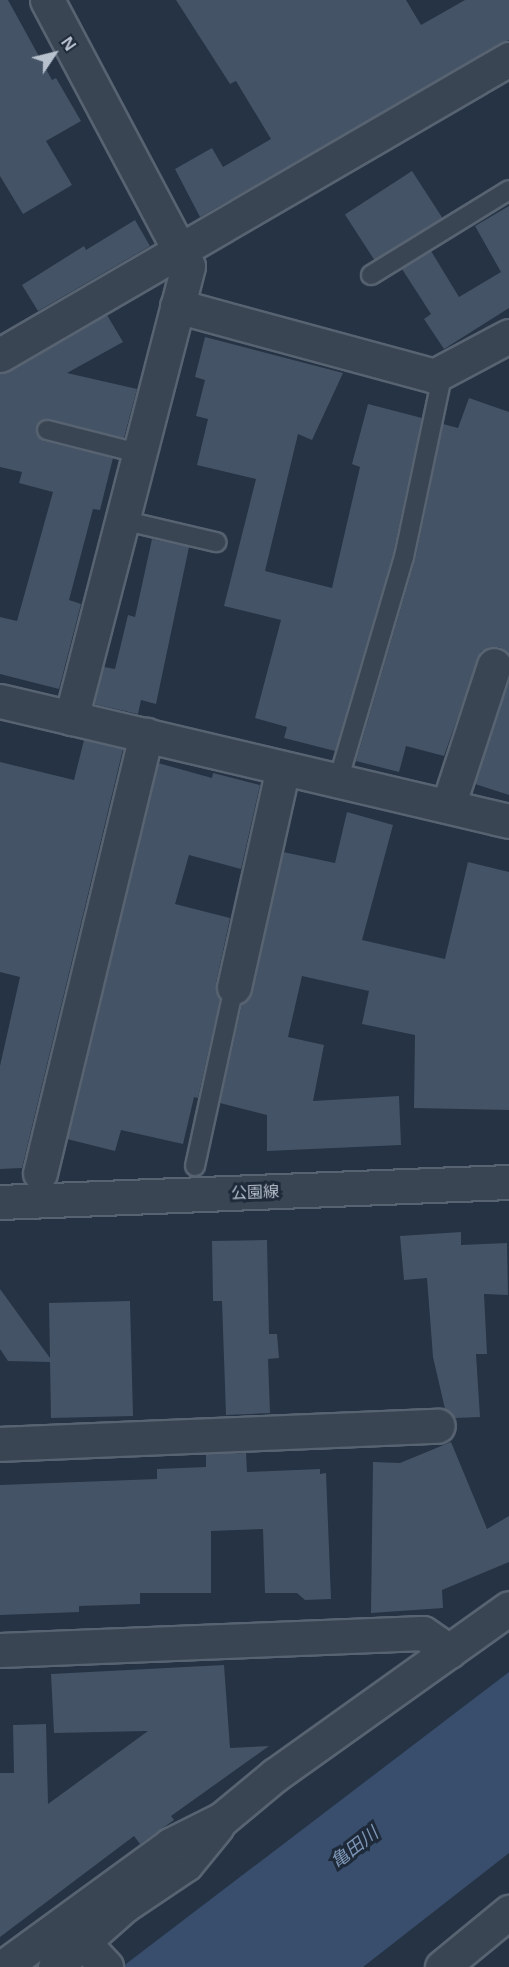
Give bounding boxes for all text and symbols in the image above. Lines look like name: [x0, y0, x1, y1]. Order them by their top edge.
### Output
north arrow: [24, 24, 84, 84]
text: N: [56, 32, 81, 55]
street label: 公園線: [231, 1182, 279, 1202]
water label: 亀田川: [326, 1822, 382, 1872]

